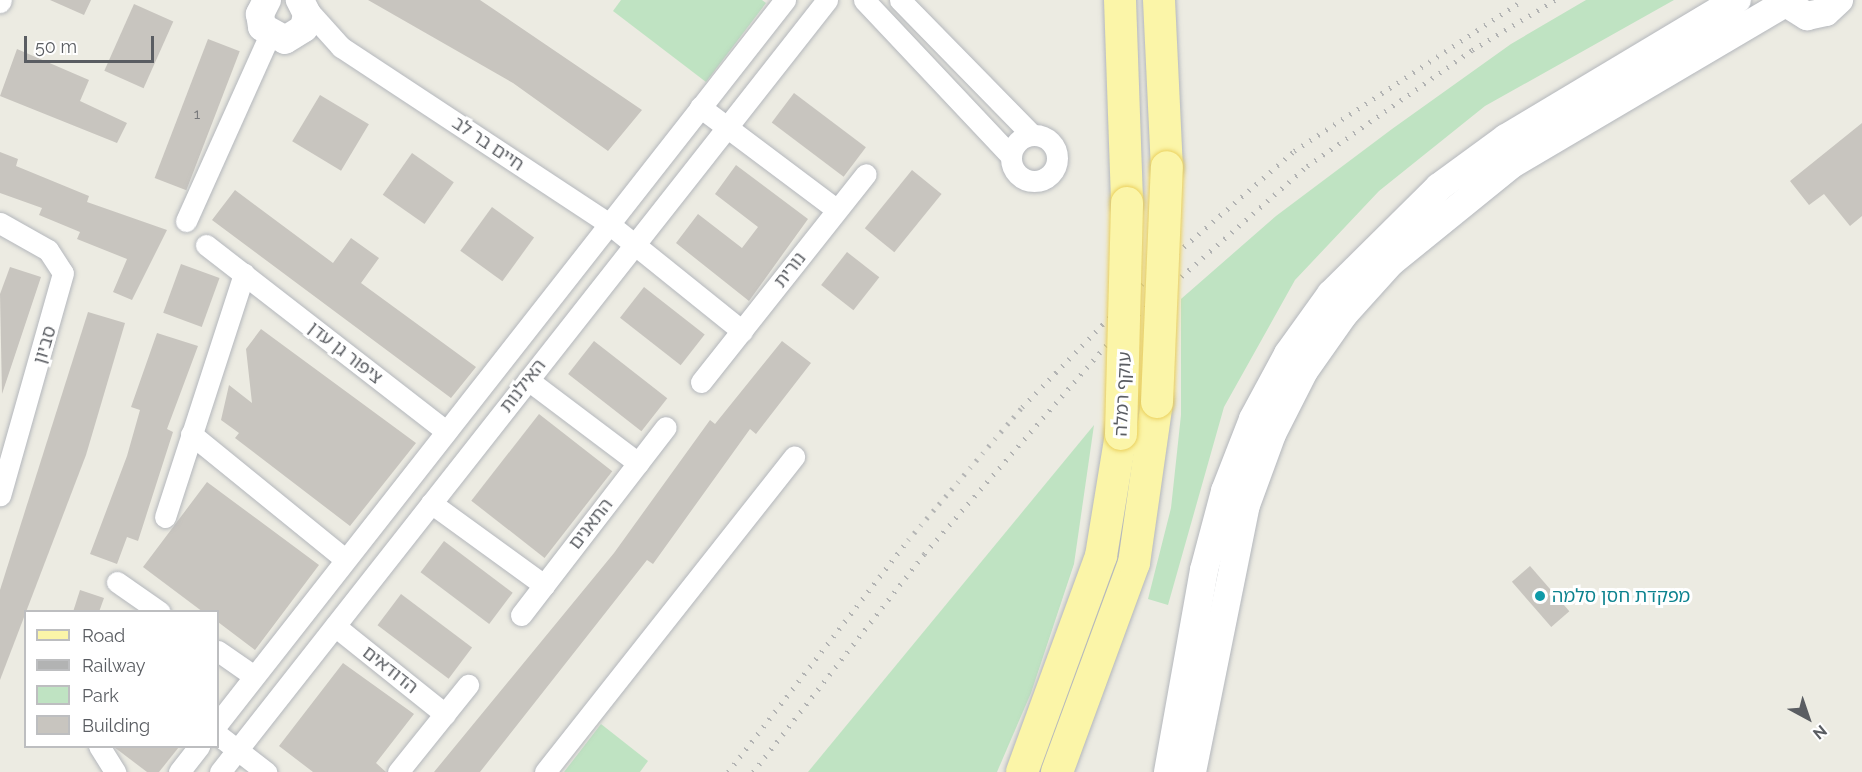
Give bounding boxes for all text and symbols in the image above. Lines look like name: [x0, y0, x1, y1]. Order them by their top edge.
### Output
scale bar: [27, 24, 158, 62]
text: 50 m: [35, 36, 77, 57]
house number: 1: [194, 106, 200, 124]
street label: חיים בר לב: [448, 112, 528, 176]
street label: נורית: [770, 248, 810, 292]
street label: ציפור גן עדן: [304, 317, 386, 389]
street label: סביון: [29, 323, 61, 367]
street label: עוקף רמלה: [1110, 351, 1136, 437]
street label: האילנות: [496, 355, 550, 417]
street label: התאנים: [564, 494, 618, 554]
place label: מפקדת חסן סלמה: [1552, 585, 1690, 607]
marker: מפקדת חסן סלמה: [1533, 589, 1547, 603]
legend: [24, 610, 219, 748]
text: Road: [82, 625, 125, 646]
street label: הדודאים: [358, 642, 422, 698]
text: Railway: [82, 655, 146, 676]
text: Park: [82, 685, 119, 706]
north arrow: [1778, 688, 1838, 748]
text: Building: [82, 715, 150, 736]
text: N: [1809, 721, 1831, 743]

